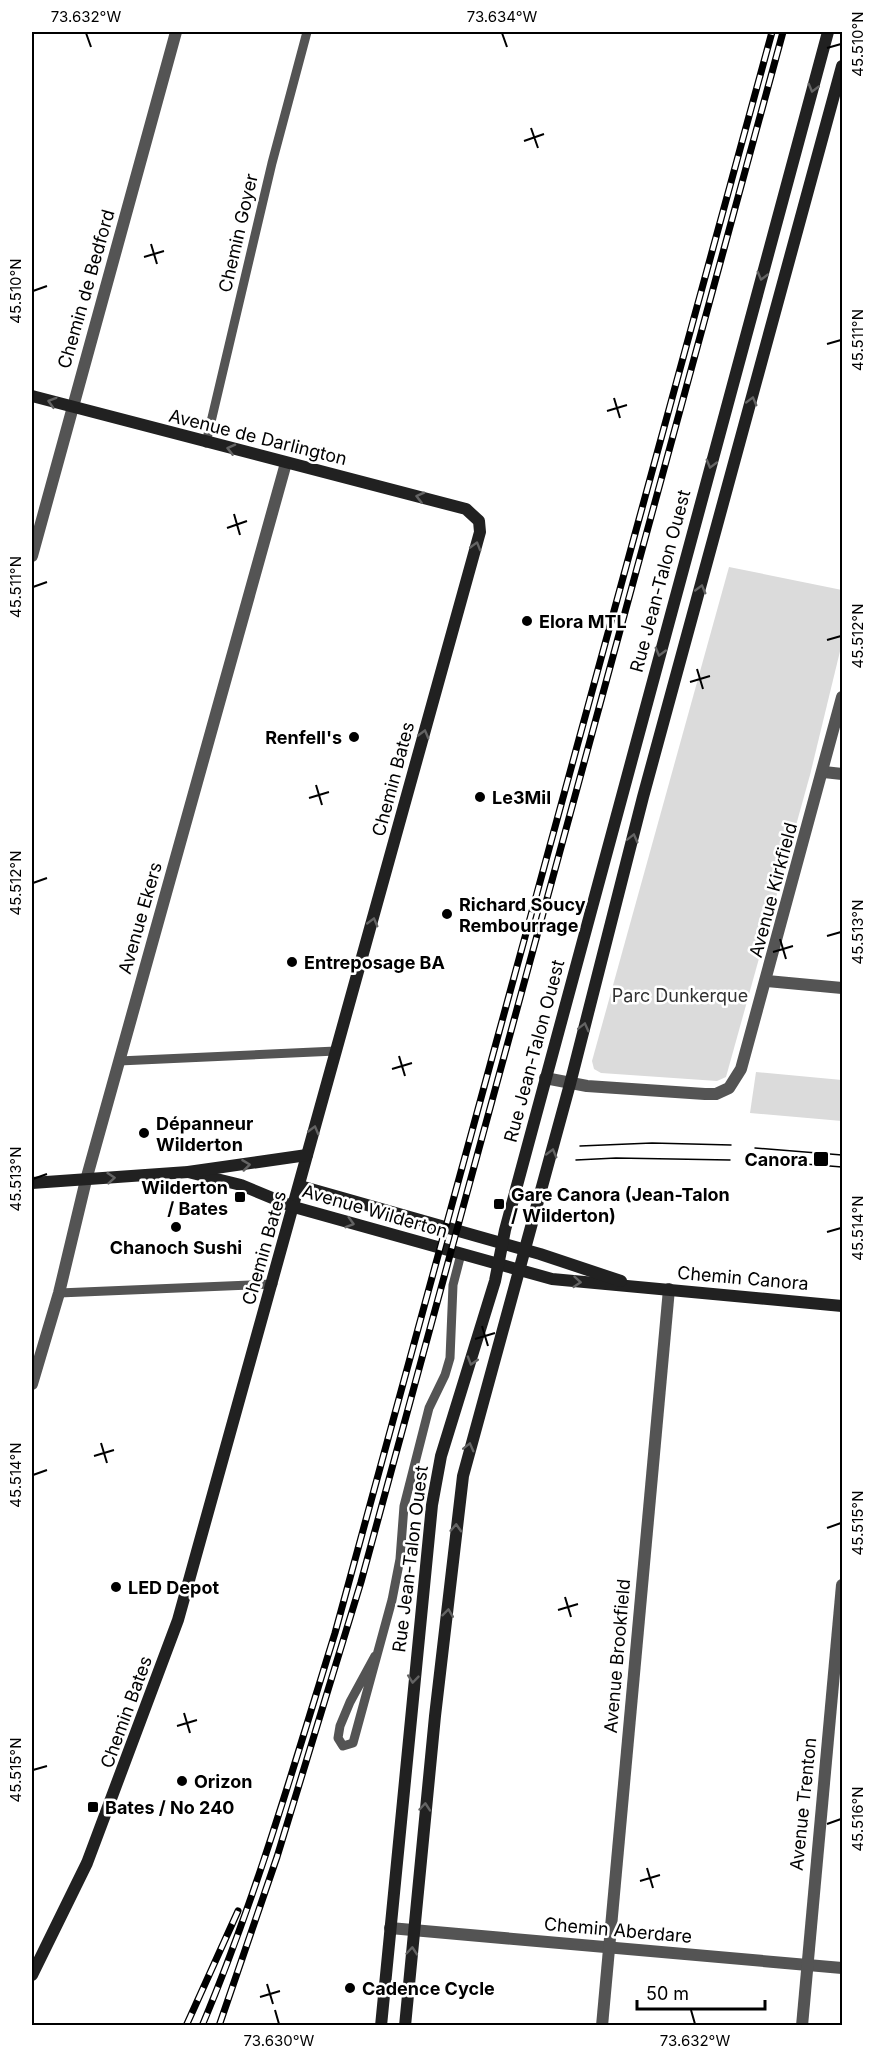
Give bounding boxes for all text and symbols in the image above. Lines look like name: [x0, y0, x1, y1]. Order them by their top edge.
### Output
text: 73.632°W: [51, 7, 121, 26]
text: 73.634°W: [467, 7, 538, 26]
text: 45.510°N: [848, 11, 867, 77]
one-way arrow: [808, 82, 820, 93]
street label: Chemin Goyer: [214, 171, 262, 294]
street label: Chemin de Bedford: [53, 207, 119, 371]
text: 45.510°N: [6, 258, 25, 324]
one-way arrow: [757, 270, 769, 281]
text: 45.511°N: [848, 309, 867, 371]
one-way arrow: [744, 396, 757, 406]
one-way arrow: [47, 397, 58, 409]
street label: Avenue de Darlington: [167, 405, 349, 469]
one-way arrow: [226, 443, 236, 456]
one-way arrow: [705, 459, 718, 469]
street label: Rue Jean-Talon Ouest: [626, 487, 694, 675]
one-way arrow: [415, 492, 426, 504]
one-way arrow: [469, 541, 482, 551]
text: 45.511°N: [6, 556, 25, 618]
one-way arrow: [693, 584, 706, 594]
text: 45.512°N: [848, 603, 867, 669]
place label: Elora MTL: [539, 611, 627, 632]
marker: Elora MTL: [520, 614, 534, 628]
one-way arrow: [654, 647, 667, 657]
street label: Chemin Bates: [368, 719, 418, 839]
place label: Renfell's: [265, 727, 342, 748]
one-way arrow: [417, 729, 430, 739]
marker: Renfell's: [347, 730, 361, 744]
place label: Le3Mil: [492, 787, 551, 808]
marker: Le3Mil: [473, 790, 487, 804]
street label: Avenue Kirkfield: [745, 820, 801, 960]
one-way arrow: [626, 833, 639, 843]
text: 45.512°N: [6, 850, 25, 916]
street label: Avenue Ekers: [114, 860, 166, 976]
place label: Richard Soucy Rembourrage: [459, 894, 586, 936]
text: 45.513°N: [848, 900, 867, 964]
marker: Richard Soucy Rembourrage: [440, 907, 454, 921]
one-way arrow: [365, 917, 378, 927]
place label: Entreposage BA: [304, 952, 445, 973]
marker: Entreposage BA: [285, 955, 299, 969]
street label: Rue Jean-Talon Ouest: [500, 957, 568, 1145]
park label: Parc Dunkerque: [612, 985, 748, 1006]
one-way arrow: [577, 1022, 590, 1032]
place label: Dépanneur Wilderton: [156, 1113, 253, 1155]
one-way arrow: [307, 1125, 320, 1135]
marker: Dépanneur Wilderton: [137, 1126, 151, 1140]
text: 45.513°N: [6, 1147, 25, 1211]
one-way arrow: [544, 1149, 557, 1159]
place label: Canora: [744, 1149, 808, 1170]
marker: Canora: [812, 1150, 830, 1168]
one-way arrow: [241, 1159, 250, 1172]
one-way arrow: [106, 1172, 115, 1185]
place label: Wilderton / Bates: [141, 1177, 228, 1219]
street label: Avenue Wilderton: [300, 1180, 450, 1242]
place label: Gare Canora (Jean-Talon / Wilderton): [511, 1184, 730, 1226]
street label: Chemin Bates: [238, 1189, 290, 1307]
marker: Wilderton / Bates: [233, 1190, 247, 1204]
text: 45.514°N: [848, 1195, 867, 1261]
marker: Gare Canora (Jean-Talon / Wilderton): [492, 1197, 506, 1211]
one-way arrow: [345, 1216, 355, 1228]
marker: Chanoch Sushi: [169, 1220, 183, 1234]
place label: Chanoch Sushi: [110, 1237, 242, 1258]
street label: Chemin Canora: [676, 1262, 810, 1294]
one-way arrow: [572, 1275, 581, 1288]
one-way arrow: [467, 1355, 479, 1366]
text: 45.514°N: [6, 1442, 25, 1508]
one-way arrow: [462, 1442, 475, 1452]
street label: Rue Jean-Talon Ouest: [388, 1464, 432, 1654]
text: 45.515°N: [848, 1491, 867, 1556]
one-way arrow: [450, 1524, 463, 1533]
place label: LED Depot: [128, 1577, 219, 1598]
street label: Avenue Brookfield: [600, 1578, 634, 1734]
marker: LED Depot: [109, 1580, 123, 1594]
one-way arrow: [442, 1608, 454, 1618]
street label: Chemin Bates: [96, 1653, 156, 1771]
one-way arrow: [407, 1675, 420, 1684]
street label: Avenue Trenton: [786, 1736, 820, 1872]
text: 45.515°N: [6, 1738, 25, 1803]
place label: Orizon: [194, 1771, 252, 1792]
marker: Orizon: [175, 1774, 189, 1788]
text: 45.516°N: [848, 1786, 867, 1852]
place label: Bates / No 240: [105, 1797, 234, 1818]
marker: Bates / No 240: [86, 1800, 100, 1814]
one-way arrow: [418, 1802, 431, 1811]
street label: Chemin Aberdare: [543, 1913, 693, 1947]
one-way arrow: [405, 1947, 418, 1956]
scale bar: [637, 1973, 764, 2011]
place label: Cadence Cycle: [362, 1978, 495, 1999]
marker: Cadence Cycle: [343, 1981, 357, 1995]
text: 50 m: [646, 1983, 689, 2004]
text: 73.630°W: [244, 2031, 315, 2050]
text: 73.632°W: [660, 2031, 730, 2050]

